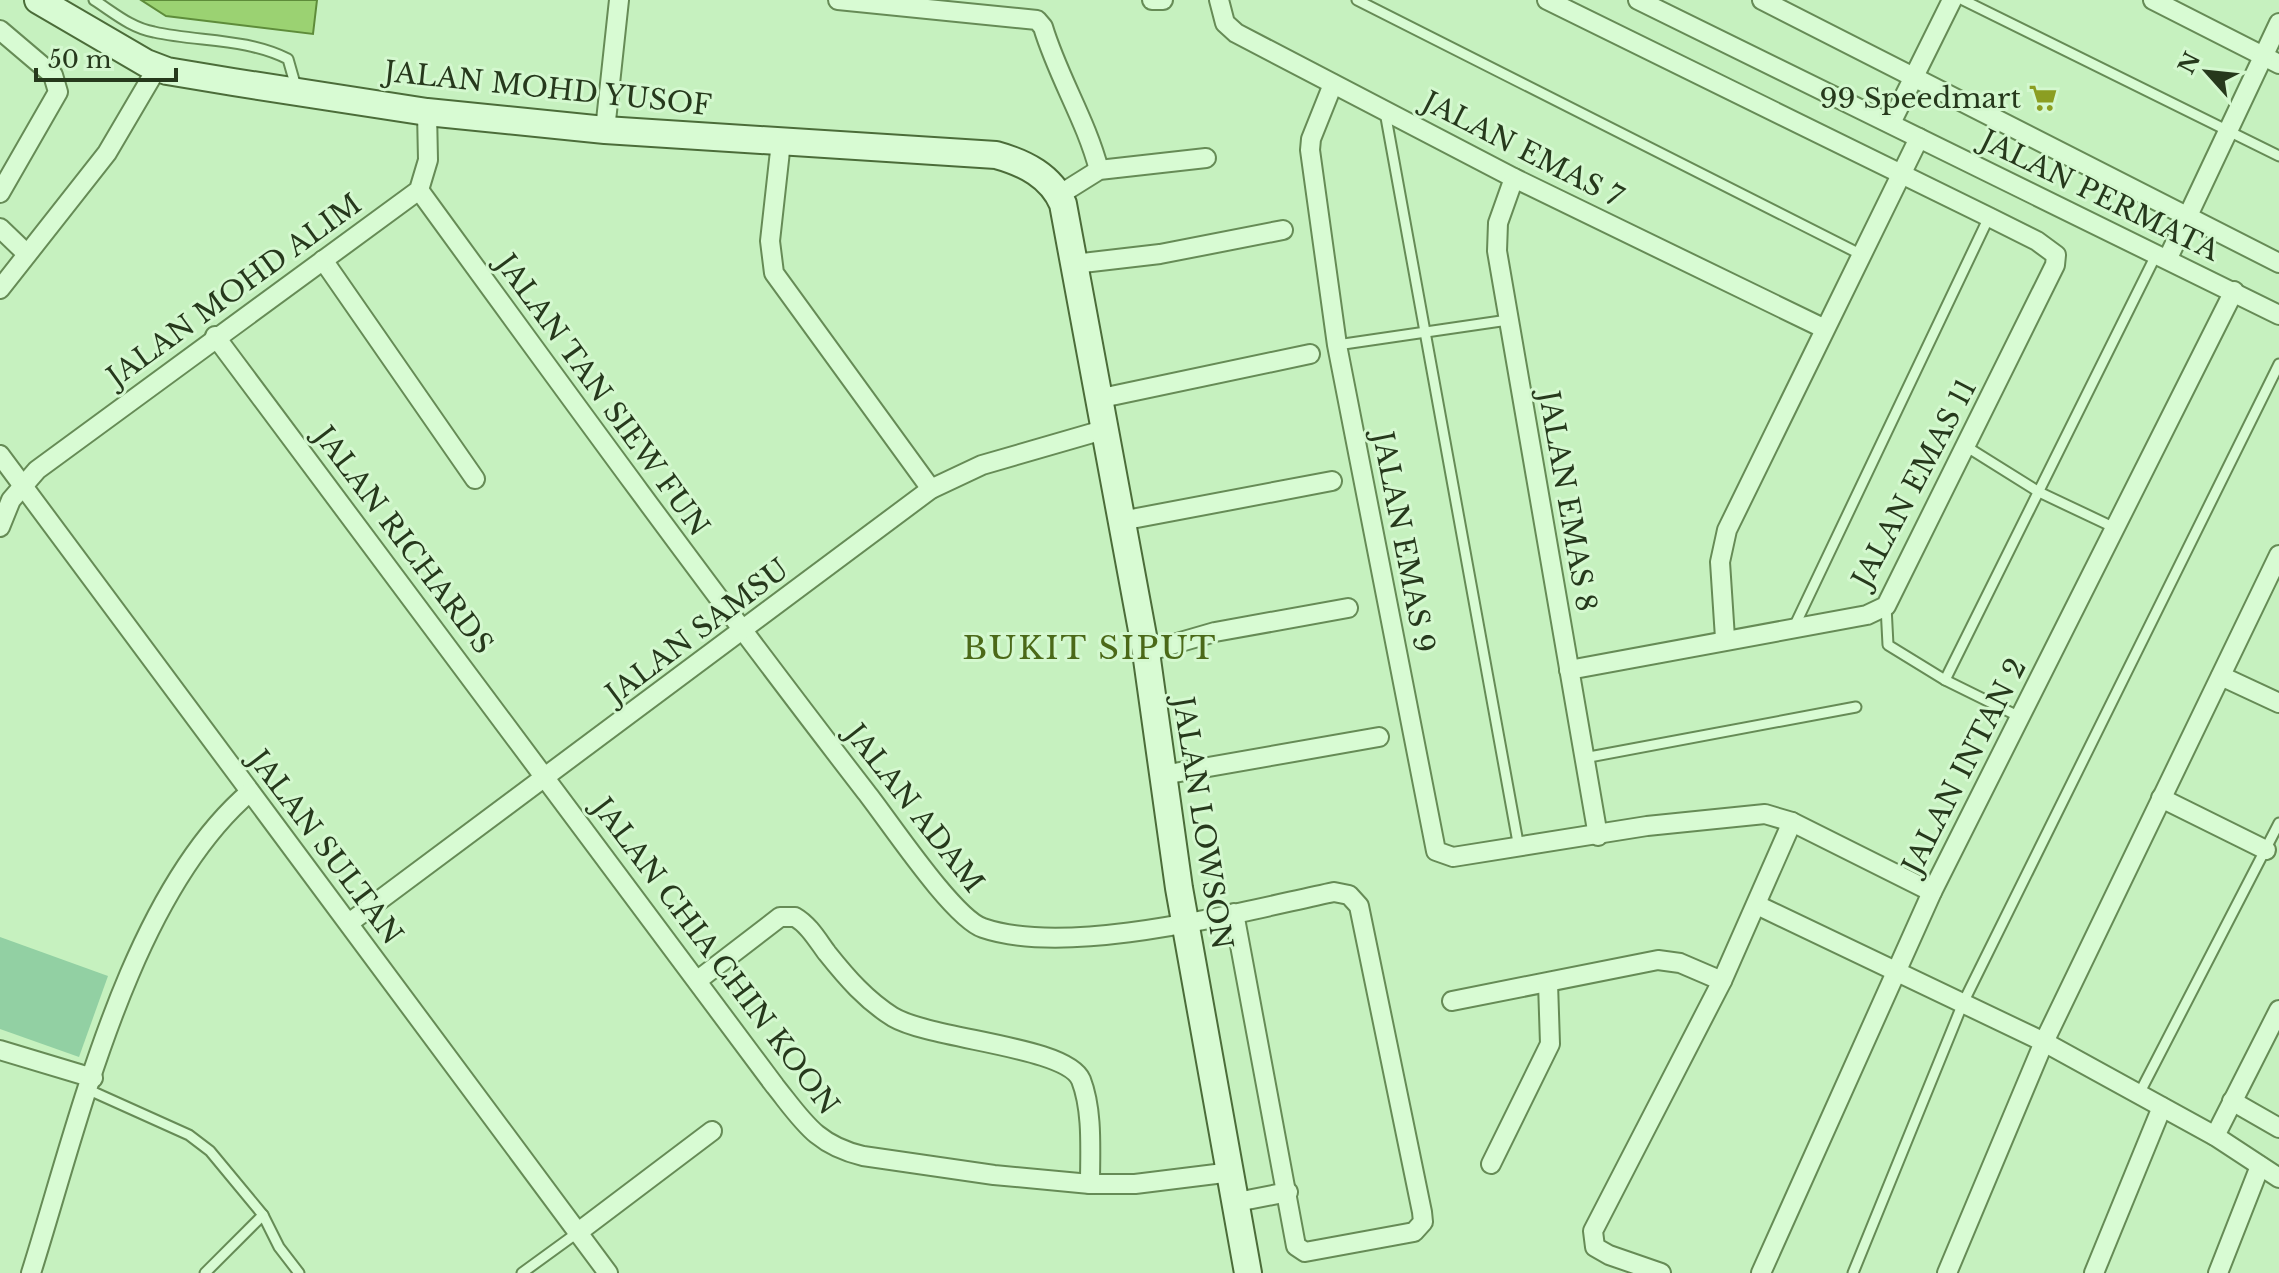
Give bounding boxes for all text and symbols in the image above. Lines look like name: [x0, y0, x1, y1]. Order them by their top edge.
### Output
scale bar: [36, 32, 176, 82]
north arrow: [2167, 32, 2247, 112]
text: 50 m: [48, 45, 112, 74]
text: N: [2173, 48, 2206, 78]
street label: JALAN MOHD YUSOF: [379, 53, 714, 123]
place label: 99 Speedmart: [1820, 81, 2021, 116]
street label: JALAN EMAS 7: [1413, 82, 1630, 215]
supermarket icon: 99 Speedmart: [2028, 83, 2058, 113]
street label: JALAN PERMATA: [1971, 121, 2225, 269]
street label: JALAN MOHD ALIM: [97, 186, 368, 397]
street label: JALAN TAN SIEW FUN: [486, 244, 717, 543]
street label: JALAN EMAS 11: [1843, 373, 1984, 597]
street label: JALAN EMAS 8: [1530, 384, 1604, 614]
street label: JALAN RICHARDS: [304, 416, 501, 661]
street label: JALAN EMAS 9: [1364, 425, 1442, 655]
street label: JALAN SAMSU: [596, 551, 796, 714]
district label: BUKIT SIPUT: [963, 628, 1218, 668]
street label: JALAN INTAN 2: [1893, 653, 2034, 883]
street label: JALAN LOWSON: [1165, 690, 1240, 952]
street label: JALAN ADAM: [835, 714, 991, 900]
street label: JALAN SULTAN: [239, 740, 410, 951]
street label: JALAN CHIA CHIN KOON: [583, 788, 846, 1122]

